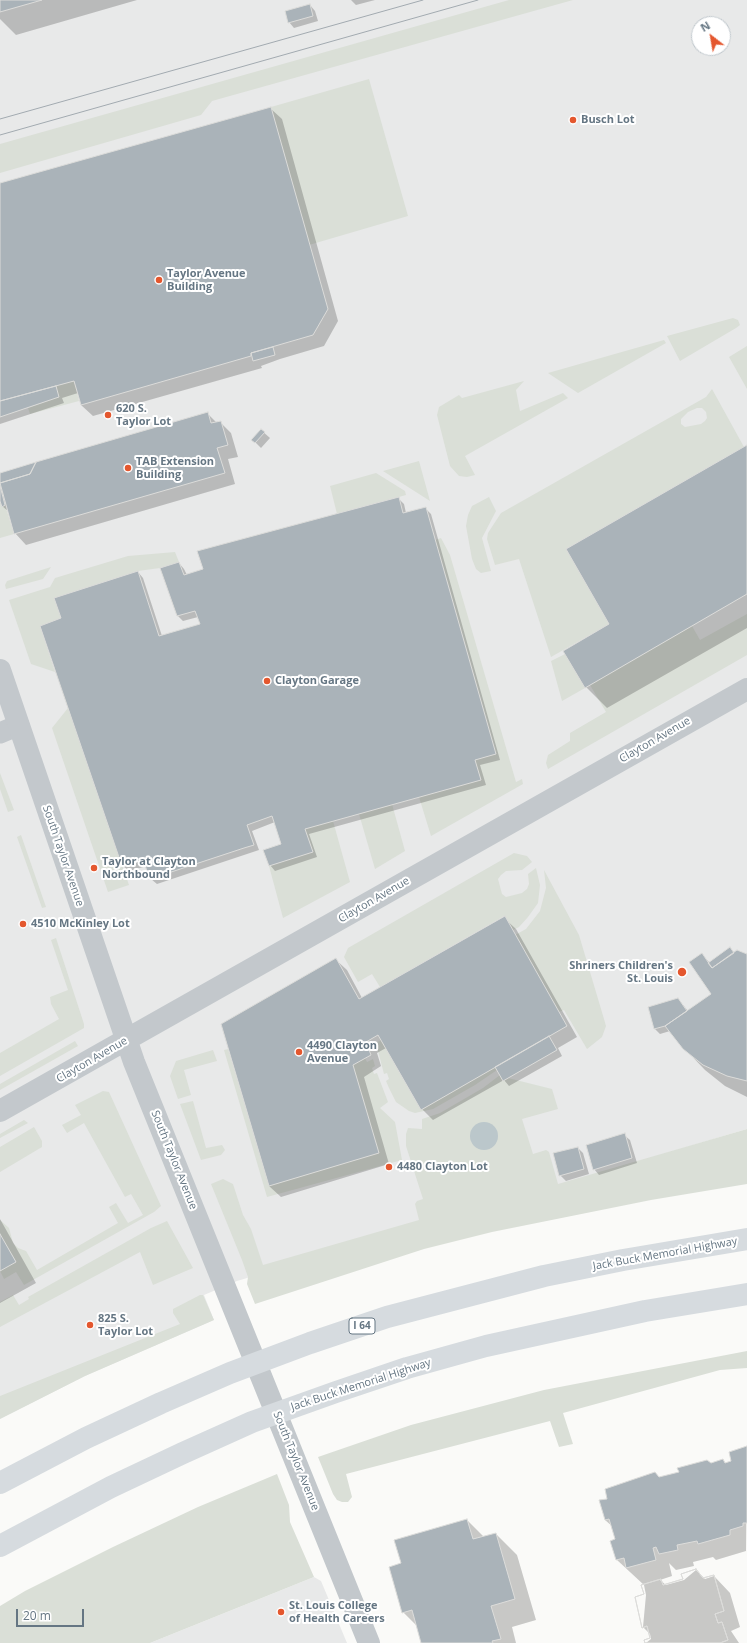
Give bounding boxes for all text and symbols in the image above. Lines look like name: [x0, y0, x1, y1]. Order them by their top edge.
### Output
north arrow: [691, 16, 731, 56]
text: N: [697, 17, 713, 35]
place label: Busch Lot: [581, 113, 635, 127]
marker: Busch Lot: [568, 115, 578, 125]
place label: Taylor Avenue Building: [167, 267, 246, 293]
marker: Taylor Avenue Building: [154, 275, 164, 285]
place label: 620 S. Taylor Lot: [116, 402, 171, 428]
marker: 620 S. Taylor Lot: [103, 410, 113, 420]
place label: TAB Extension Building: [136, 455, 214, 481]
marker: TAB Extension Building: [123, 463, 133, 473]
place label: Clayton Garage: [275, 674, 359, 688]
marker: Clayton Garage: [262, 676, 272, 686]
street label: Clayton Avenue: [617, 714, 693, 766]
street label: South Taylor Avenue: [40, 804, 86, 908]
place label: Taylor at Clayton Northbound: [102, 855, 196, 881]
marker: Taylor at Clayton Northbound: [89, 863, 99, 873]
street label: Clayton Avenue: [336, 874, 412, 926]
place label: 4510 McKinley Lot: [31, 917, 130, 931]
marker: 4510 McKinley Lot: [18, 919, 28, 929]
place label: Shriners Children's St. Louis: [569, 959, 673, 985]
marker: Shriners Children's St. Louis: [676, 966, 688, 978]
street label: Clayton Avenue: [54, 1034, 130, 1086]
place label: 4490 Clayton Avenue: [307, 1039, 377, 1065]
marker: 4490 Clayton Avenue: [294, 1047, 304, 1057]
street label: South Taylor Avenue: [148, 1109, 200, 1211]
place label: 4480 Clayton Lot: [397, 1160, 488, 1174]
marker: 4480 Clayton Lot: [384, 1162, 394, 1172]
street label: Jack Buck Memorial Highway: [592, 1235, 738, 1273]
place label: 825 S. Taylor Lot: [98, 1312, 153, 1338]
road number: I 64: [349, 1318, 375, 1334]
marker: 825 S. Taylor Lot: [85, 1320, 95, 1330]
street label: Jack Buck Memorial Highway: [289, 1356, 433, 1414]
street label: South Taylor Avenue: [270, 1410, 322, 1512]
place label: St. Louis College of Health Careers: [289, 1599, 385, 1625]
scale bar: [18, 1601, 86, 1627]
text: 20 m: [23, 1607, 51, 1624]
marker: St. Louis College of Health Careers: [276, 1607, 286, 1617]

